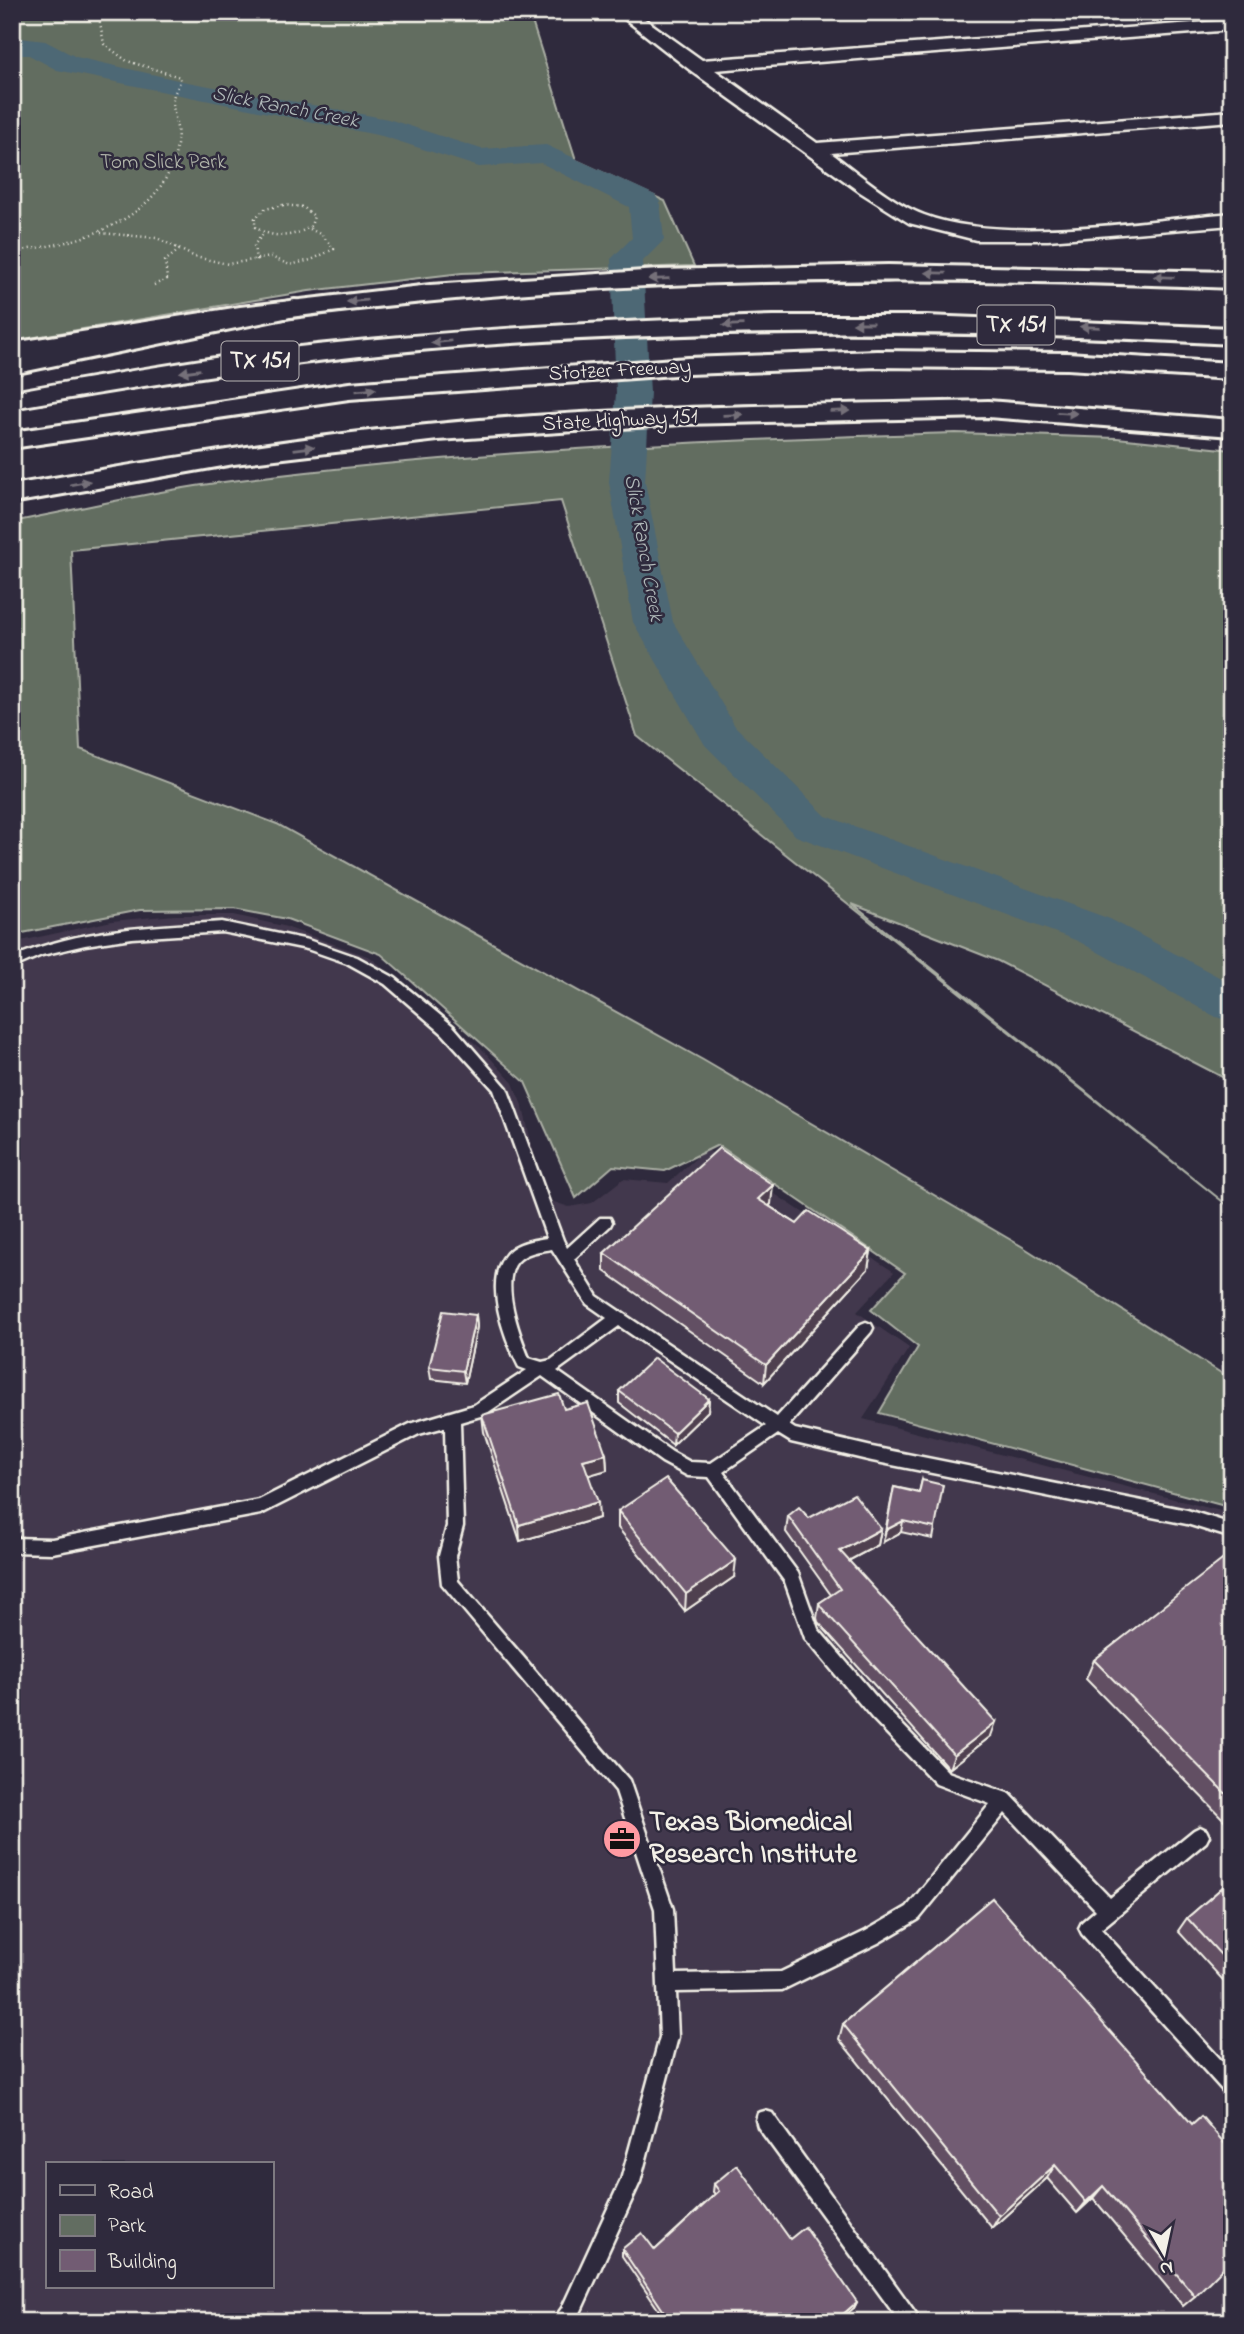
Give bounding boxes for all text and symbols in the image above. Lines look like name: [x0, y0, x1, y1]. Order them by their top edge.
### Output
water label: Slick Ranch Creek: [209, 79, 362, 137]
park label: Tom Slick Park: [100, 148, 227, 178]
one-way arrow: [925, 267, 947, 279]
one-way arrow: [1152, 271, 1174, 282]
one-way arrow: [648, 273, 670, 284]
one-way arrow: [346, 296, 368, 307]
road number: TX 151: [978, 306, 1054, 344]
one-way arrow: [852, 317, 874, 329]
one-way arrow: [721, 319, 743, 331]
one-way arrow: [1079, 322, 1101, 333]
one-way arrow: [429, 337, 451, 348]
road number: TX 151: [222, 342, 298, 380]
street label: Stotzer Freeway: [548, 352, 692, 392]
one-way arrow: [179, 366, 201, 377]
one-way arrow: [355, 384, 377, 395]
street label: State Highway 151: [542, 402, 699, 442]
one-way arrow: [829, 406, 851, 417]
one-way arrow: [1056, 408, 1078, 419]
one-way arrow: [722, 409, 744, 420]
one-way arrow: [293, 442, 315, 453]
water label: Slick Ranch Creek: [615, 472, 671, 624]
one-way arrow: [69, 477, 91, 488]
place label: Texas Biomedical Research Institute: [649, 1803, 858, 1876]
office icon: Texas Biomedical Research Institute: [601, 1818, 643, 1860]
legend: [46, 2162, 273, 2288]
text: Road: [108, 2178, 154, 2208]
text: Park: [108, 2212, 147, 2242]
north arrow: [1128, 2218, 1198, 2288]
text: Building: [107, 2248, 177, 2280]
text: N: [1158, 2253, 1175, 2282]

